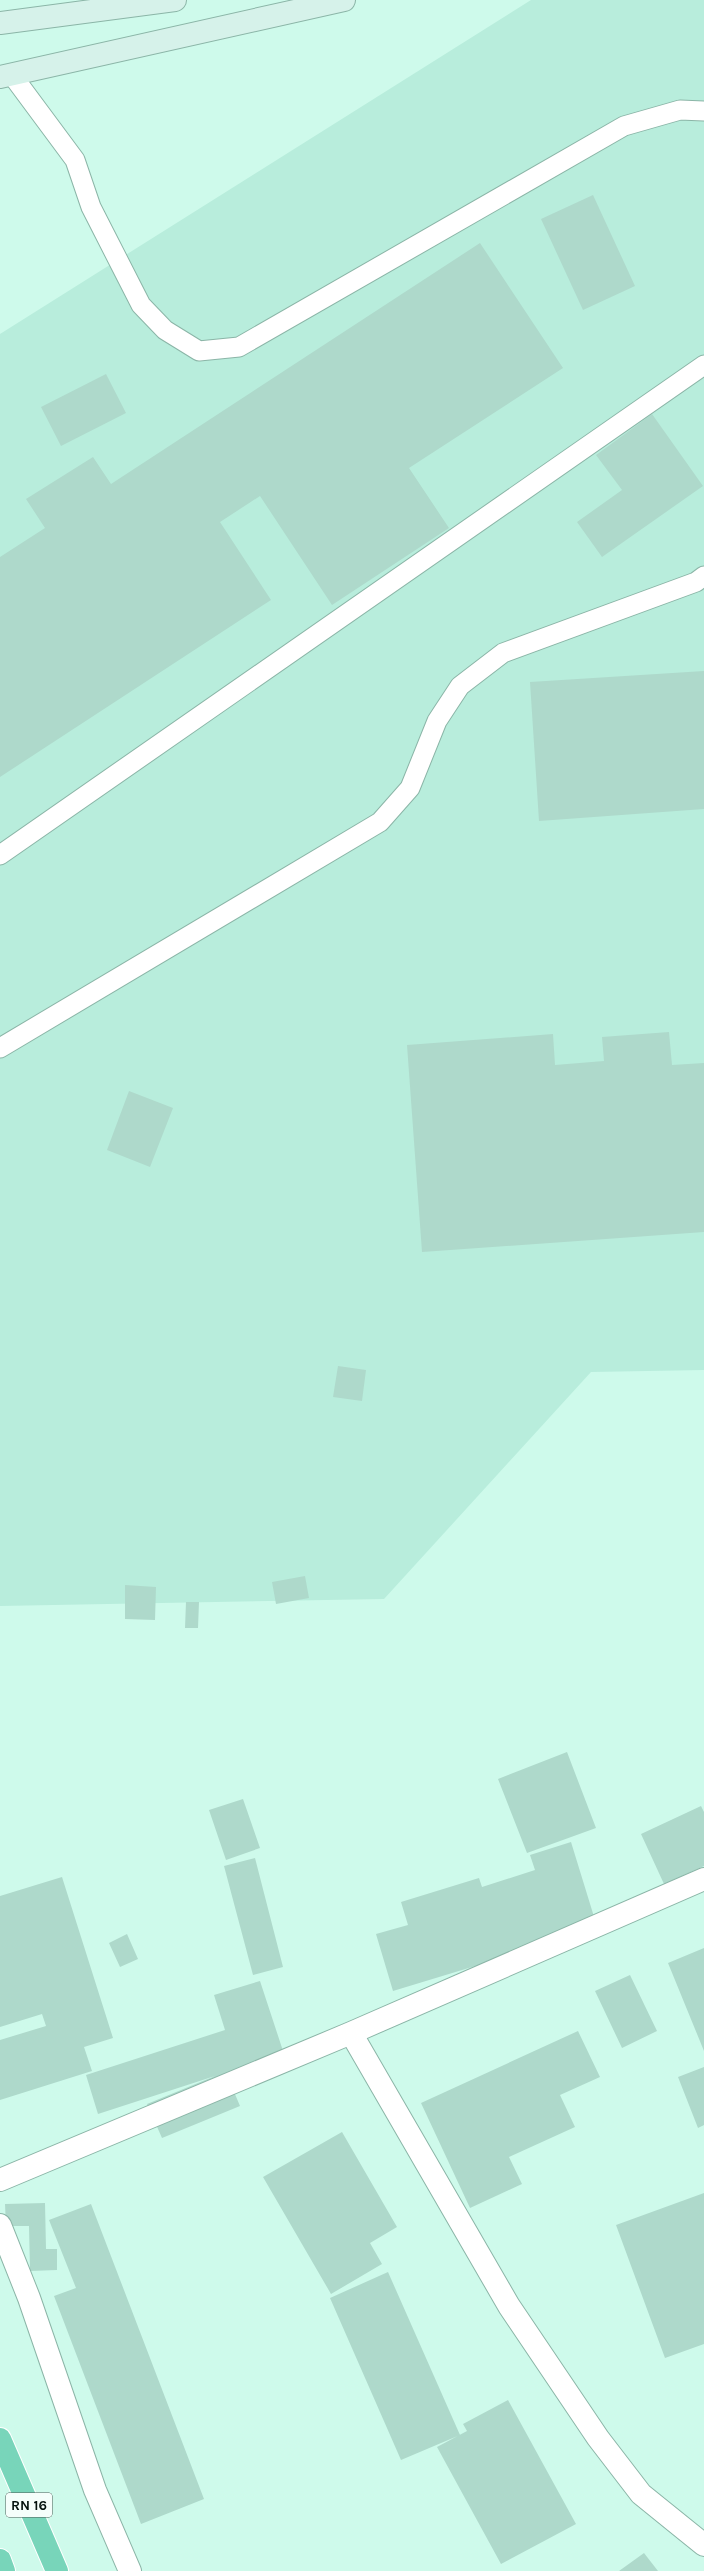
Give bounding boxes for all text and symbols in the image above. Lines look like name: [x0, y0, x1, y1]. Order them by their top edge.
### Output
road number: RN 16: [6, 2493, 52, 2517]

